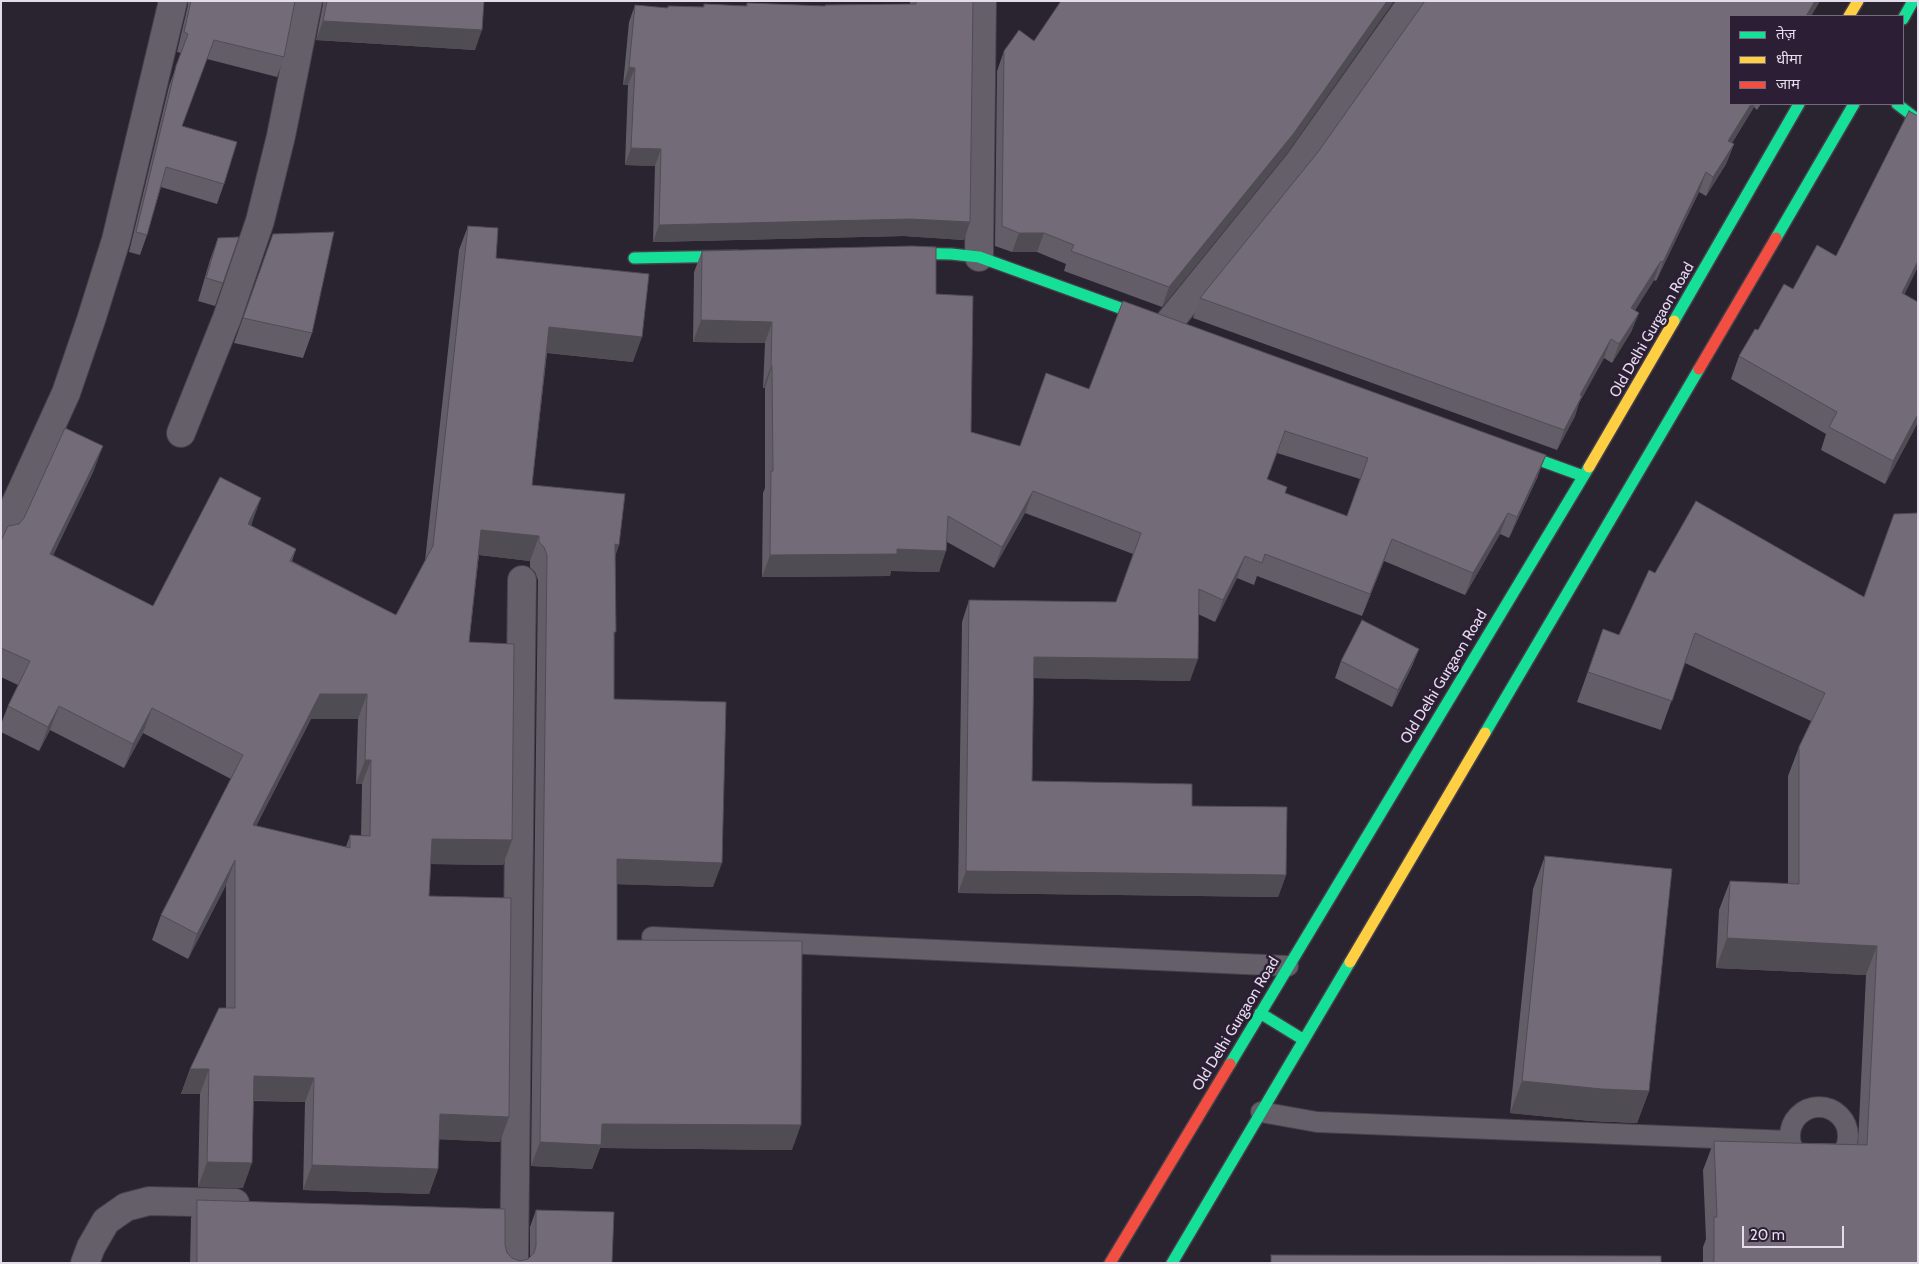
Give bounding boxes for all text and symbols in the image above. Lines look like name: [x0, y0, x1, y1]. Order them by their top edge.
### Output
legend: [1729, 15, 1904, 105]
text: तेज़: [1776, 25, 1796, 43]
text: धीमा: [1776, 50, 1802, 68]
text: जाम: [1776, 75, 1800, 93]
street label: Old Delhi Gurgaon Road: [1606, 259, 1698, 401]
street label: Old Delhi Gurgaon Road: [1397, 607, 1491, 747]
street label: Old Delhi Gurgaon Road: [1189, 954, 1283, 1094]
scale bar: [1744, 1216, 1846, 1248]
text: 20 m: [1750, 1226, 1785, 1244]

